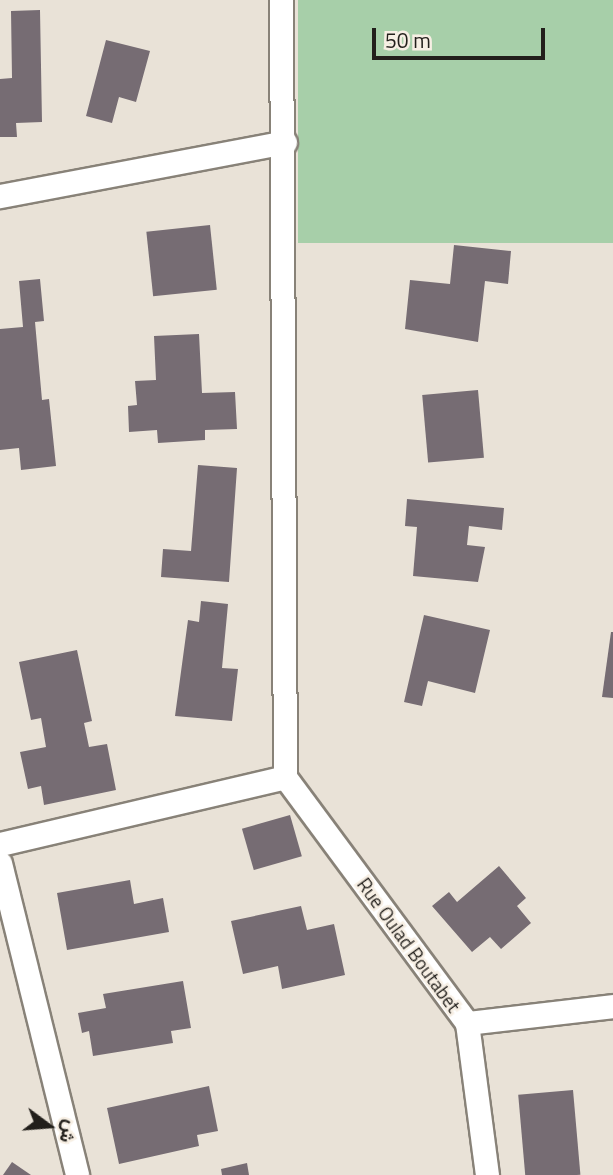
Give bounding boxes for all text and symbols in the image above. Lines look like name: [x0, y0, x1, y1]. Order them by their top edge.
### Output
scale bar: [375, 14, 548, 58]
text: 50 m: [385, 24, 431, 56]
street label: Rue Oulad Boutabet: [353, 873, 465, 1017]
north arrow: [14, 1091, 84, 1161]
text: ش: [53, 1117, 87, 1147]

